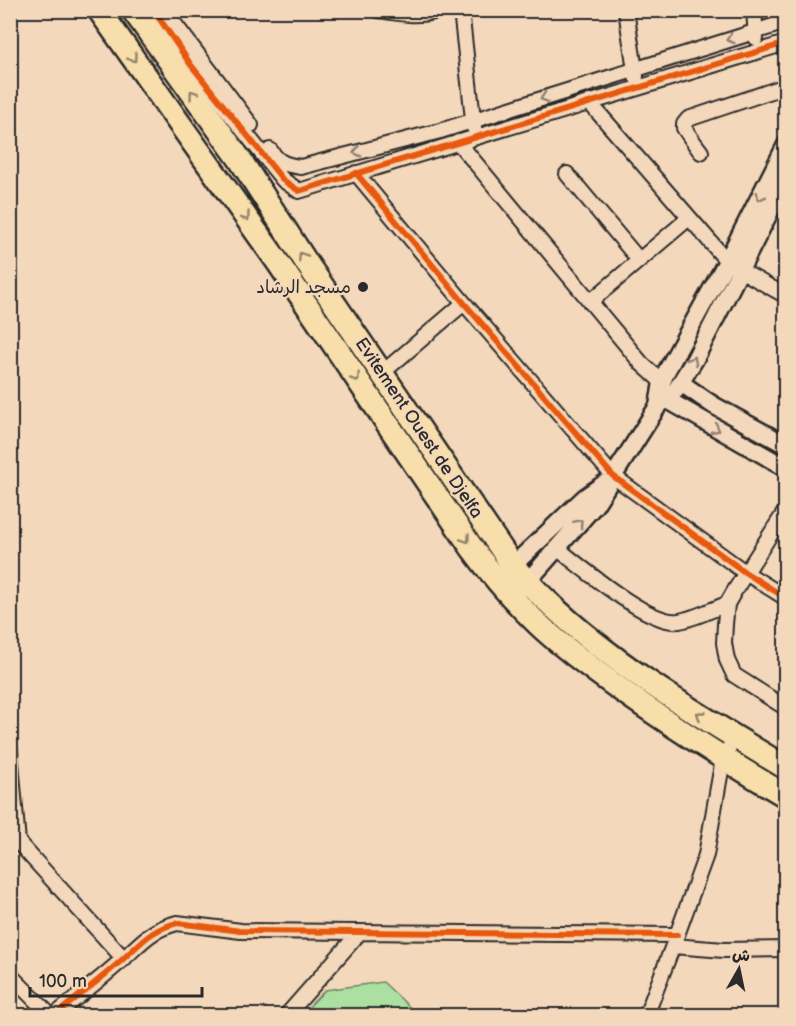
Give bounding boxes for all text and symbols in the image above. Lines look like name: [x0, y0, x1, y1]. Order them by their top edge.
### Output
one-way arrow: [725, 32, 736, 44]
one-way arrow: [126, 52, 137, 63]
one-way arrow: [189, 90, 200, 101]
one-way arrow: [539, 91, 550, 103]
one-way arrow: [352, 145, 362, 158]
one-way arrow: [755, 191, 767, 202]
one-way arrow: [239, 211, 250, 222]
one-way arrow: [298, 251, 309, 262]
place label: مسجد الرشاد: [256, 277, 351, 298]
marker: مسجد الرشاد: [356, 280, 370, 294]
street label: Evitement Ouest de Djelfa: [351, 334, 487, 522]
one-way arrow: [686, 356, 697, 367]
one-way arrow: [349, 371, 360, 382]
one-way arrow: [710, 421, 720, 433]
one-way arrow: [572, 519, 583, 530]
one-way arrow: [459, 532, 470, 543]
one-way arrow: [696, 710, 706, 722]
north arrow: [709, 939, 769, 999]
text: ش: [731, 945, 751, 966]
scale bar: [30, 960, 202, 998]
text: 100 m: [39, 971, 87, 992]

